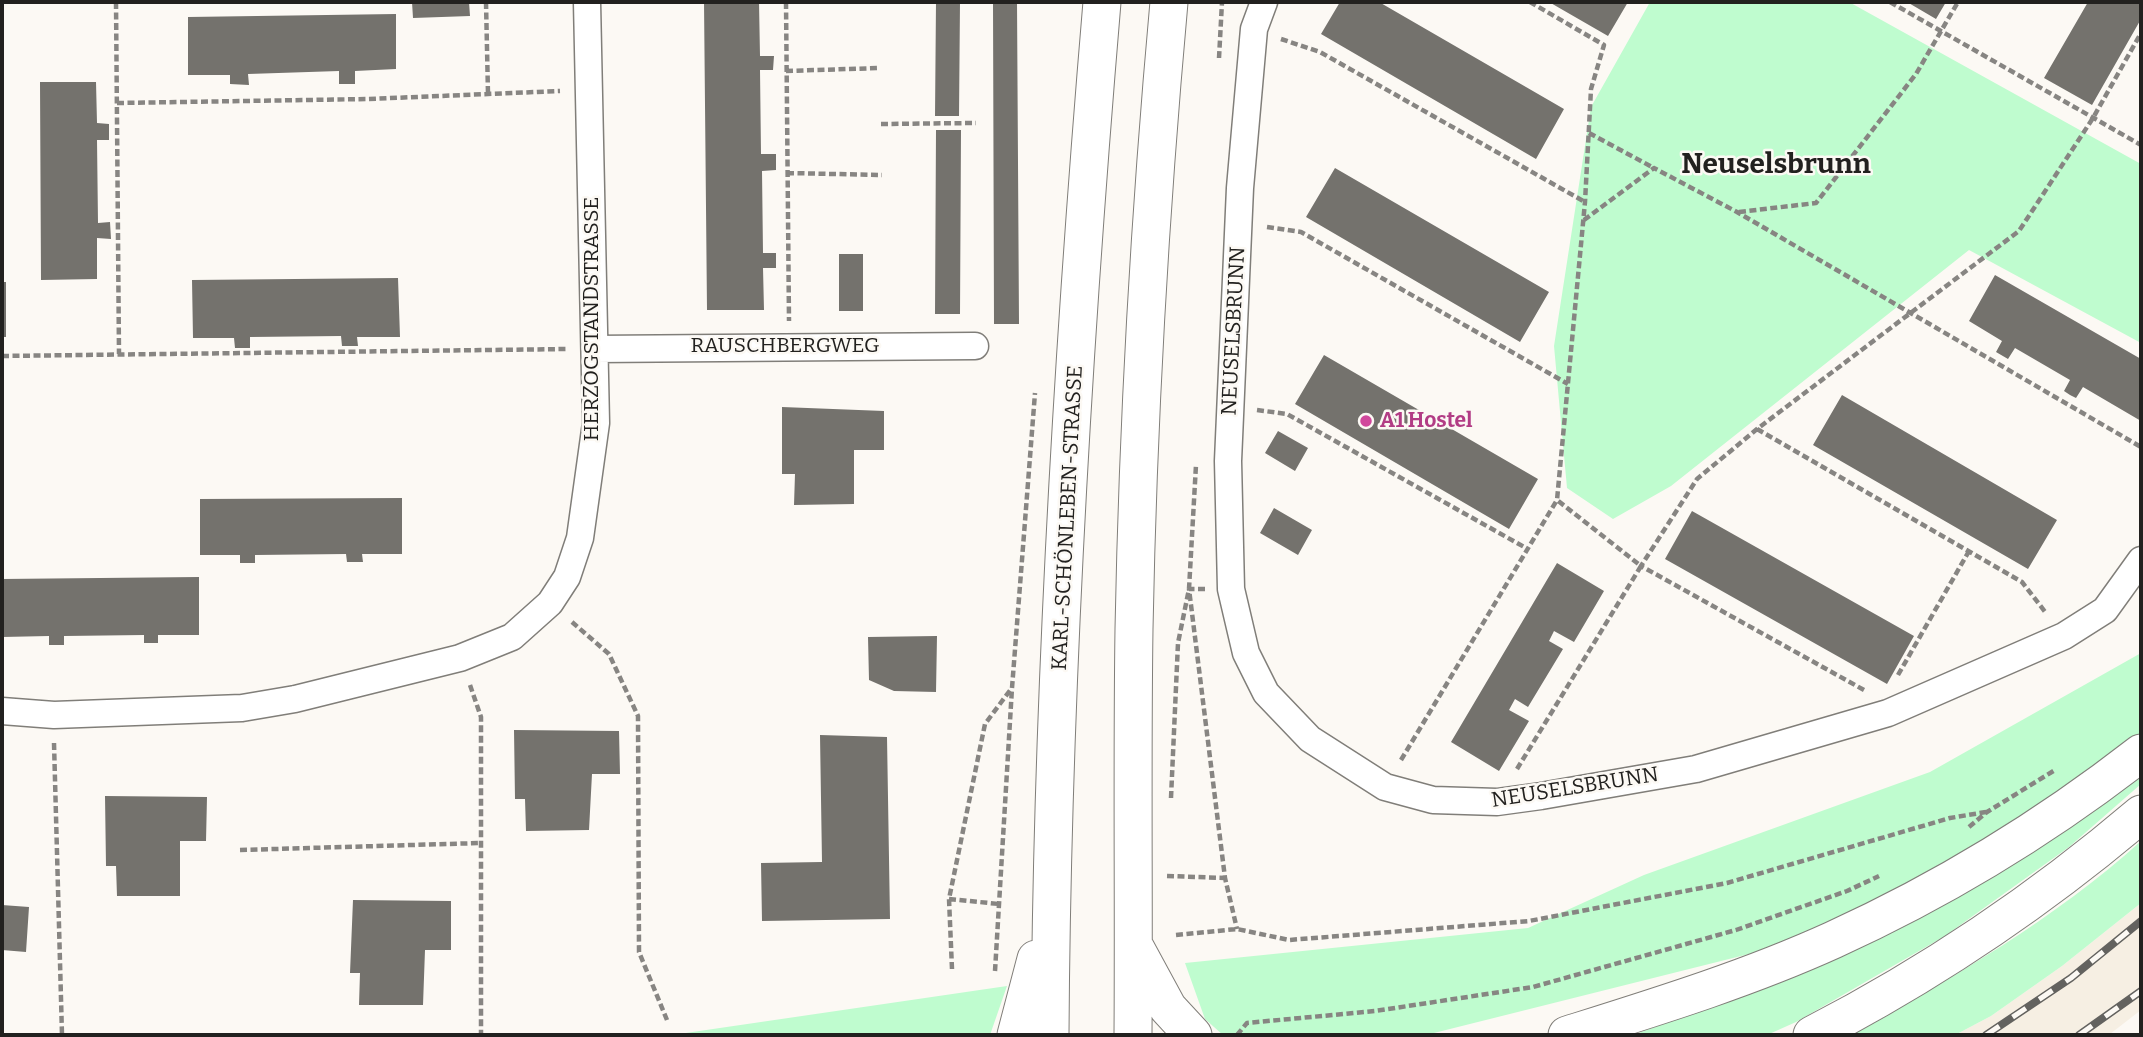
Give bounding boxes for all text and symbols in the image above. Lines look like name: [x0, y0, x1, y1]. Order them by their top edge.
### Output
district label: Neuselsbrunn: [1681, 148, 1871, 182]
street label: HERZOGSTANDSTRASSE: [579, 197, 605, 441]
street label: NEUSELSBRUNN: [1217, 246, 1251, 416]
street label: RAUSCHBERGWEG: [690, 333, 880, 359]
street label: KARL-SCHÖNLEBEN-STRASSE: [1047, 365, 1089, 671]
place label: A1 Hostel: [1380, 408, 1473, 434]
marker: A1 Hostel: [1358, 413, 1374, 429]
street label: NEUSELSBRUNN: [1490, 762, 1660, 814]

